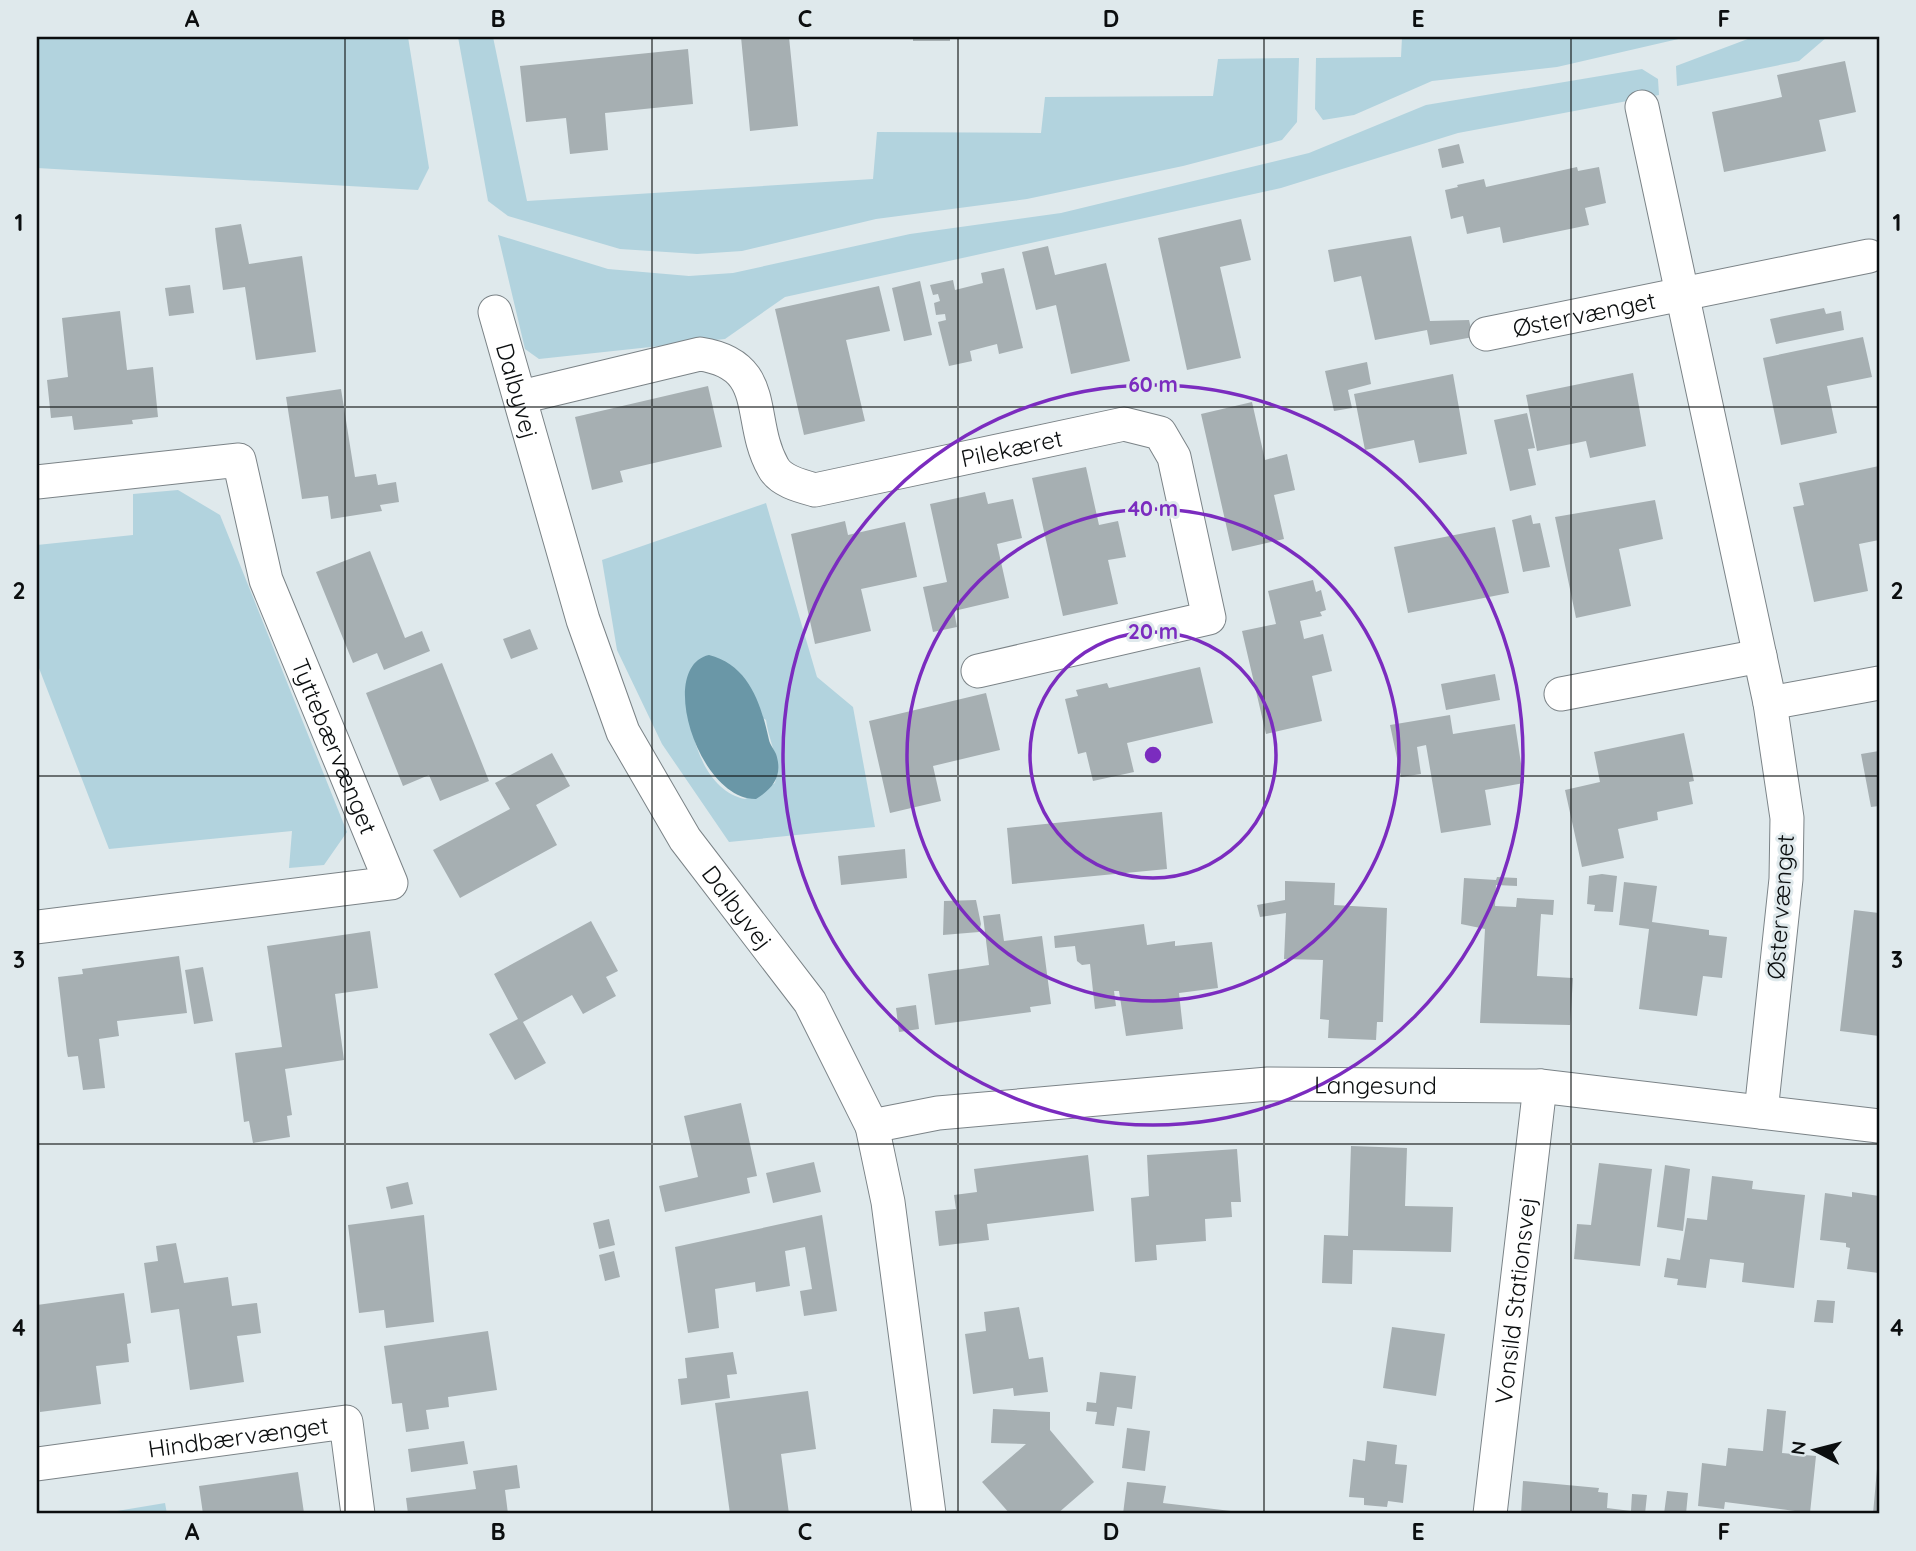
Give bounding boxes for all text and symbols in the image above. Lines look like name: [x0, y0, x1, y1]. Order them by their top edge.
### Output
text: A: [185, 4, 200, 33]
text: B: [490, 4, 506, 33]
text: C: [798, 4, 812, 33]
text: D: [1103, 4, 1119, 33]
text: E: [1411, 4, 1425, 33]
text: F: [1718, 4, 1730, 33]
text: 1: [15, 208, 23, 237]
text: 1: [1893, 208, 1901, 237]
street label: Østervænget: [1510, 285, 1658, 343]
street label: Dalbyvej: [490, 340, 545, 442]
text: 60 m: [1128, 371, 1178, 397]
street label: Pilekæret: [958, 423, 1065, 473]
text: 40 m: [1128, 495, 1178, 521]
text: 2: [12, 576, 26, 605]
text: 2: [1890, 576, 1904, 605]
text: 20 m: [1128, 618, 1178, 644]
street label: Tyttebærvænget: [285, 654, 384, 838]
centre of rings: [1141, 743, 1165, 767]
street label: Østervænget: [1760, 834, 1800, 980]
street label: Dalbyvej: [696, 859, 779, 955]
text: 3: [13, 945, 25, 974]
text: 3: [1891, 945, 1903, 974]
street label: Langesund: [1314, 1069, 1437, 1100]
street label: Vonsild Stationsvej: [1488, 1195, 1542, 1406]
text: 4: [12, 1313, 26, 1342]
text: 4: [1890, 1313, 1904, 1342]
street label: Hindbærvænget: [146, 1410, 330, 1464]
north arrow: [1780, 1414, 1850, 1484]
text: N: [1785, 1440, 1811, 1456]
text: A: [185, 1517, 200, 1546]
text: B: [490, 1517, 506, 1546]
text: C: [798, 1517, 812, 1546]
text: D: [1103, 1517, 1119, 1546]
text: E: [1411, 1517, 1425, 1546]
text: F: [1718, 1517, 1730, 1546]

